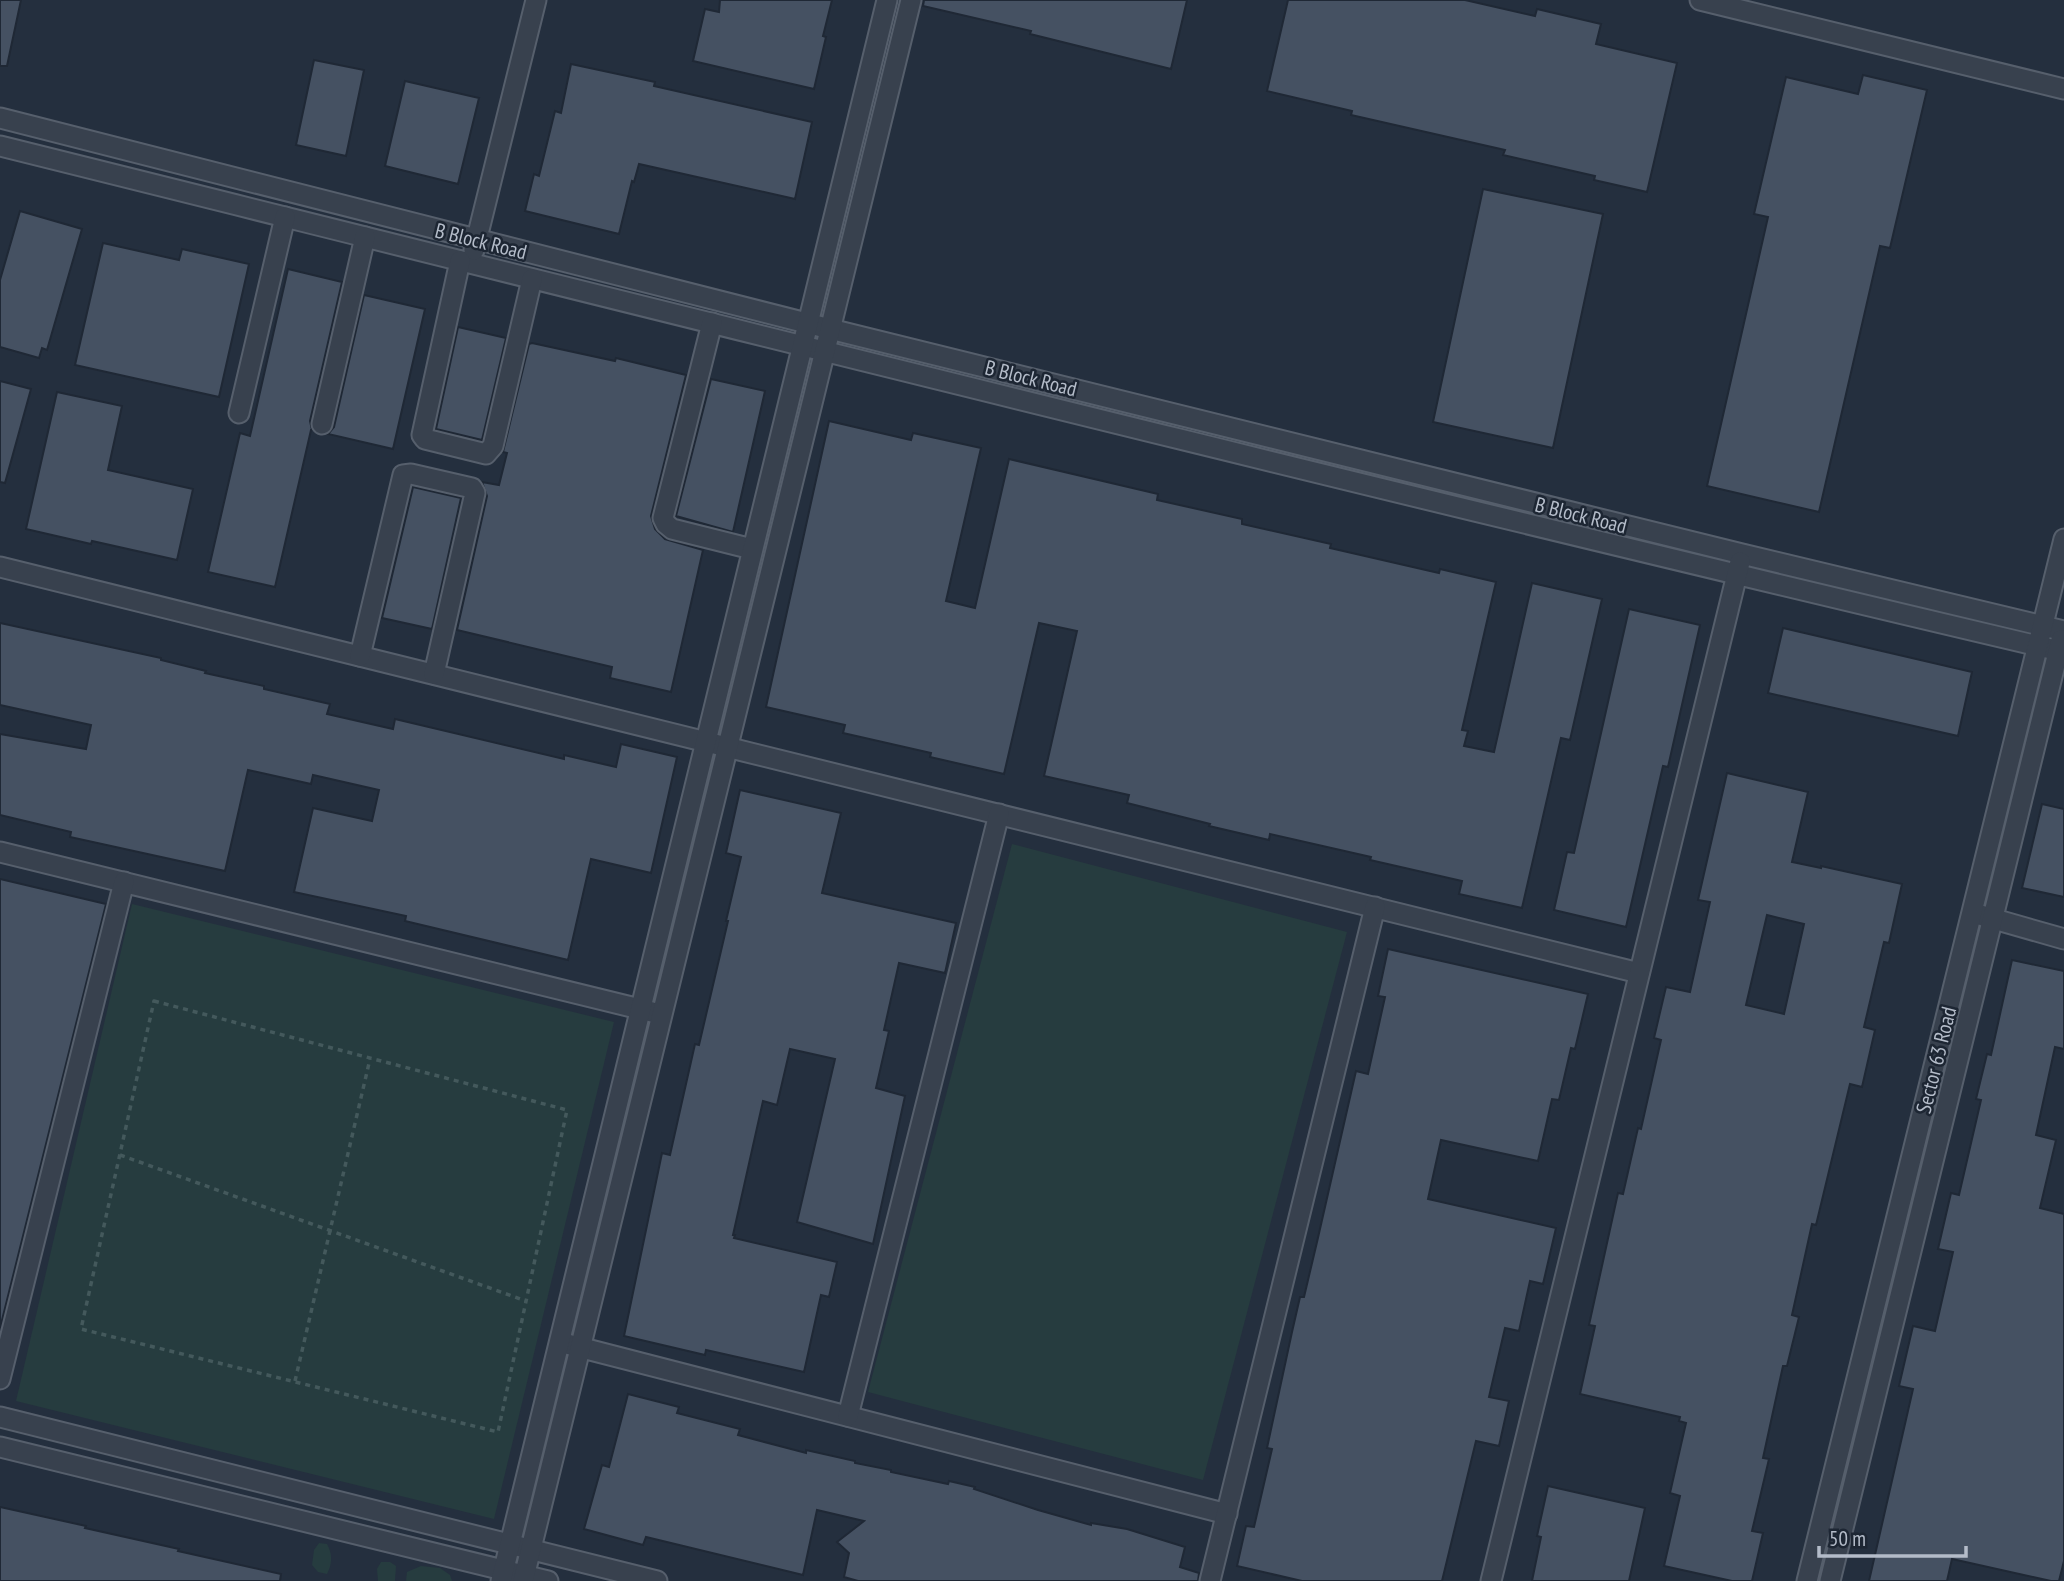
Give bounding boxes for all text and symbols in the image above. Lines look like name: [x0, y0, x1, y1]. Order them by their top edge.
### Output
street label: B Block Road: [432, 217, 530, 265]
street label: B Block Road: [982, 354, 1080, 402]
street label: B Block Road: [1532, 491, 1630, 539]
street label: Sector 63 Road: [1910, 1004, 1962, 1116]
scale bar: [1819, 1514, 1966, 1558]
text: 50 m: [1829, 1525, 1866, 1552]

